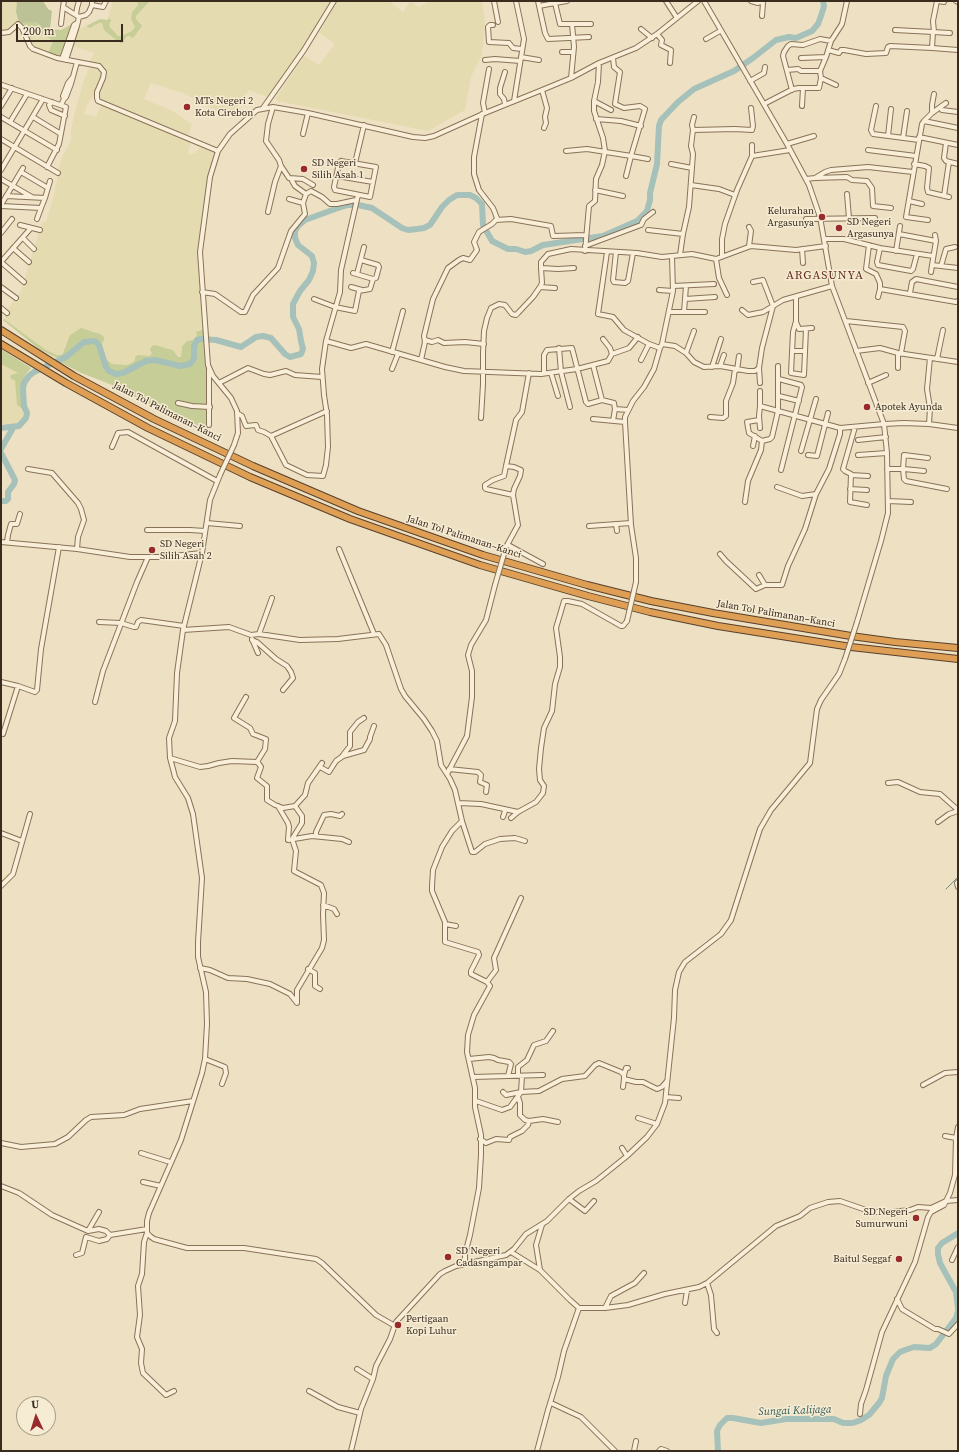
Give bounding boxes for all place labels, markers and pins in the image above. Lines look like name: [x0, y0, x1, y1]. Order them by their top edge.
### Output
place label: MTs Negeri 2 Kota Cirebon: [195, 95, 253, 118]
marker: MTs Negeri 2 Kota Cirebon: [182, 102, 192, 112]
place label: SD Negeri Silih Asah 1: [312, 157, 364, 180]
marker: SD Negeri Silih Asah 1: [299, 164, 309, 174]
place label: Kelurahan Argasunya: [767, 205, 814, 228]
marker: Kelurahan Argasunya: [817, 212, 827, 222]
place label: SD Negeri Argasunya: [847, 216, 894, 240]
marker: SD Negeri Argasunya: [834, 223, 844, 233]
place label: Apotek Ayunda: [875, 401, 942, 413]
marker: Apotek Ayunda: [862, 402, 872, 412]
place label: SD Negeri Silih Asah 2: [160, 538, 212, 562]
marker: SD Negeri Silih Asah 2: [147, 545, 157, 555]
place label: SD Negeri Sumurwuni: [856, 1206, 908, 1230]
marker: SD Negeri Sumurwuni: [911, 1213, 921, 1223]
place label: SD Negeri Cadasngampar: [456, 1245, 522, 1268]
marker: SD Negeri Cadasngampar: [443, 1252, 453, 1262]
place label: Baitul Seggaf: [833, 1253, 891, 1265]
marker: Baitul Seggaf: [894, 1254, 904, 1264]
place label: Pertigaan Kopi Luhur: [406, 1313, 457, 1336]
marker: Pertigaan Kopi Luhur: [393, 1320, 403, 1330]

